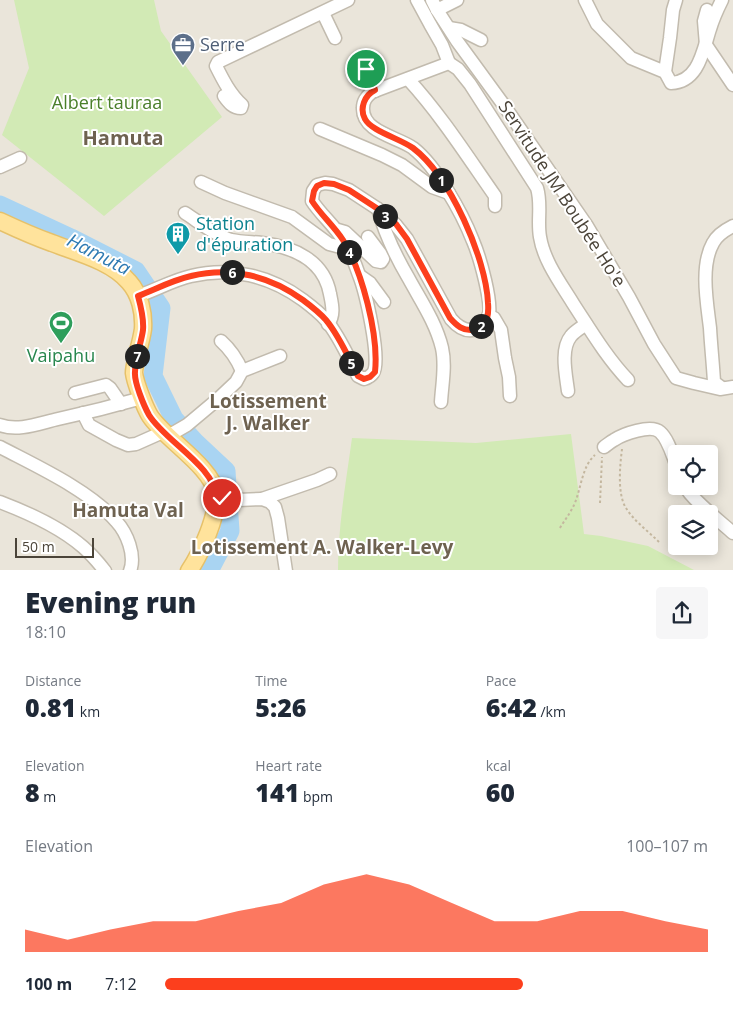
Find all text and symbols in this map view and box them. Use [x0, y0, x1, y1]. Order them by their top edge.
office icon: Serre [170, 32, 196, 66]
place label: Serre [200, 32, 245, 56]
pin [345, 48, 387, 90]
icon: arrive [352, 55, 380, 83]
park label: Albert tauraa [52, 90, 162, 114]
street label: Servitude JM Boubée Ho'e [494, 96, 632, 291]
district label: Hamuta [83, 124, 163, 151]
pin: 1 [428, 168, 454, 192]
text: 1 [437, 171, 446, 190]
pin: 3 [372, 204, 398, 228]
text: 3 [381, 207, 390, 226]
place label: Station d'épuration [196, 211, 293, 256]
building icon: Station d'épuration [165, 221, 191, 255]
water label: Hamuta [63, 227, 136, 281]
pin: 4 [336, 240, 362, 264]
text: 4 [345, 243, 354, 262]
pin: 6 [220, 260, 244, 284]
text: 6 [228, 263, 237, 282]
sports icon: Vaipahu [48, 310, 74, 344]
pin: 2 [468, 314, 494, 338]
text: 2 [477, 317, 486, 336]
place label: Vaipahu [27, 343, 95, 367]
pin: 7 [124, 344, 150, 368]
text: 7 [133, 347, 142, 366]
pin: 5 [338, 350, 364, 376]
text: 5 [347, 354, 356, 373]
district label: Lotissement J. Walker [209, 388, 327, 436]
map controls [668, 445, 718, 555]
button: locate [668, 445, 718, 495]
pin [201, 477, 243, 519]
icon: check [208, 484, 236, 512]
district label: Hamuta Val [72, 497, 184, 523]
button: layers [668, 505, 718, 555]
district label: Lotissement A. Walker-Levy [191, 534, 454, 560]
scale bar [15, 536, 94, 559]
text: 50 m [22, 537, 55, 556]
text: Evening run [25, 583, 196, 621]
button: share [656, 587, 708, 639]
text: 18:10 [25, 621, 66, 643]
text: Distance [25, 671, 81, 690]
text: Time [255, 671, 287, 690]
text: Pace [486, 671, 516, 690]
text: 0.81 [25, 690, 76, 724]
text: 5:26 [255, 690, 307, 724]
text: 6:42 [486, 690, 537, 724]
text: km [76, 702, 100, 721]
text: /km [537, 702, 566, 721]
text: Elevation [25, 756, 84, 775]
text: Heart rate [255, 756, 322, 775]
text: kcal [486, 756, 511, 775]
text: 8 [25, 775, 40, 809]
text: 141 [255, 775, 299, 809]
text: 60 [486, 775, 515, 809]
text: m [40, 787, 56, 806]
text: bpm [299, 787, 333, 806]
text: Elevation [25, 835, 93, 857]
text: 100–107 m [626, 835, 708, 857]
text: 100 m [25, 973, 72, 995]
text: 7:12 [105, 973, 137, 995]

